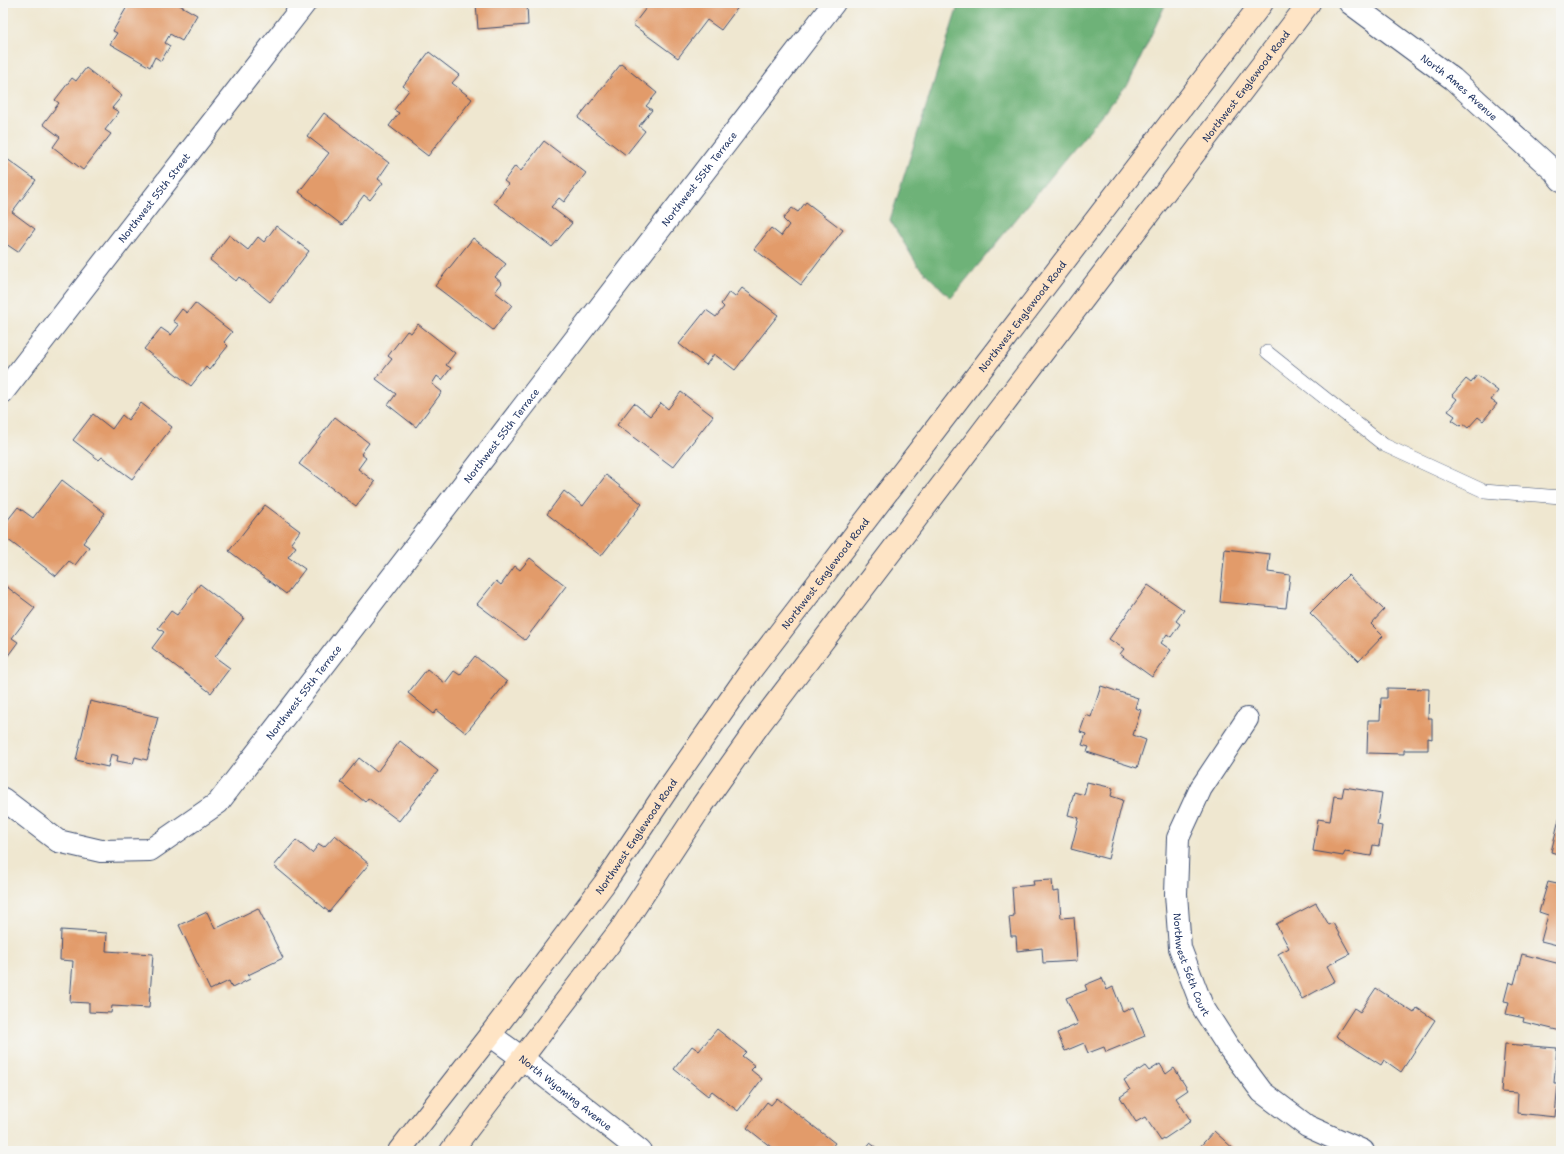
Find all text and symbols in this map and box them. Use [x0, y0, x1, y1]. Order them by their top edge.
street label: Northwest Englewood Road [1199, 27, 1293, 145]
street label: North Ames Avenue [1418, 51, 1500, 124]
street label: Northwest 55th Terrace [659, 129, 740, 229]
street label: Northwest 55th Street [115, 151, 193, 245]
street label: Northwest Englewood Road [976, 258, 1070, 375]
street label: Northwest 55th Terrace [461, 385, 542, 486]
street label: Northwest Englewood Road [779, 515, 873, 632]
street label: Northwest 55th Terrace [263, 642, 345, 742]
street label: Northwest Englewood Road [592, 776, 680, 897]
street label: Northwest 56th Court [1170, 913, 1213, 1019]
street label: North Wyoming Avenue [516, 1052, 615, 1134]

